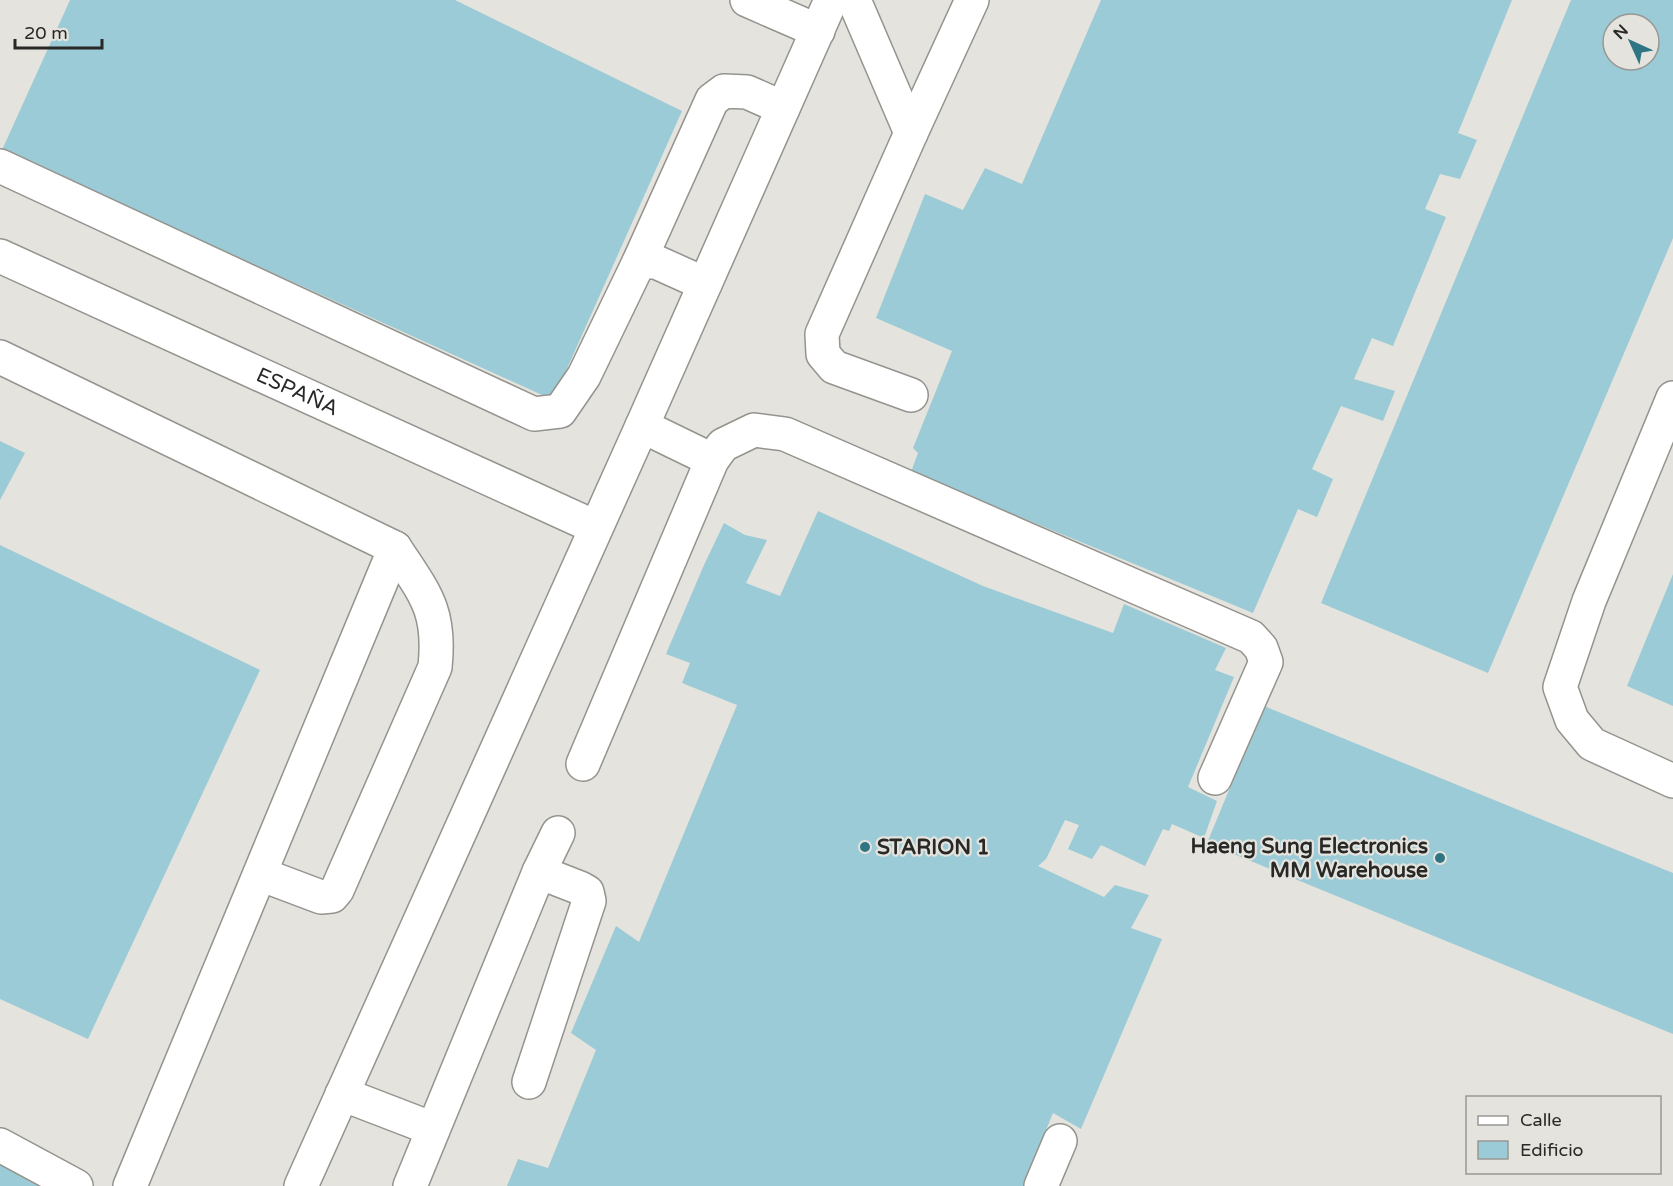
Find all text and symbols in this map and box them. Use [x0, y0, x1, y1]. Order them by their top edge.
scale bar [15, 12, 102, 50]
north arrow [1601, 12, 1661, 72]
text: N [1609, 20, 1633, 44]
text: 20 m [24, 22, 68, 44]
street label: ESPAÑA [252, 362, 343, 421]
place label: Haeng Sung Electronics MM Warehouse [1190, 834, 1428, 883]
place label: STARION 1 [877, 835, 990, 860]
marker: STARION 1 [858, 840, 872, 854]
marker: Haeng Sung Electronics MM Warehouse [1433, 851, 1447, 865]
legend [1466, 1096, 1661, 1174]
text: Calle [1520, 1109, 1562, 1131]
text: Edificio [1520, 1139, 1584, 1161]

